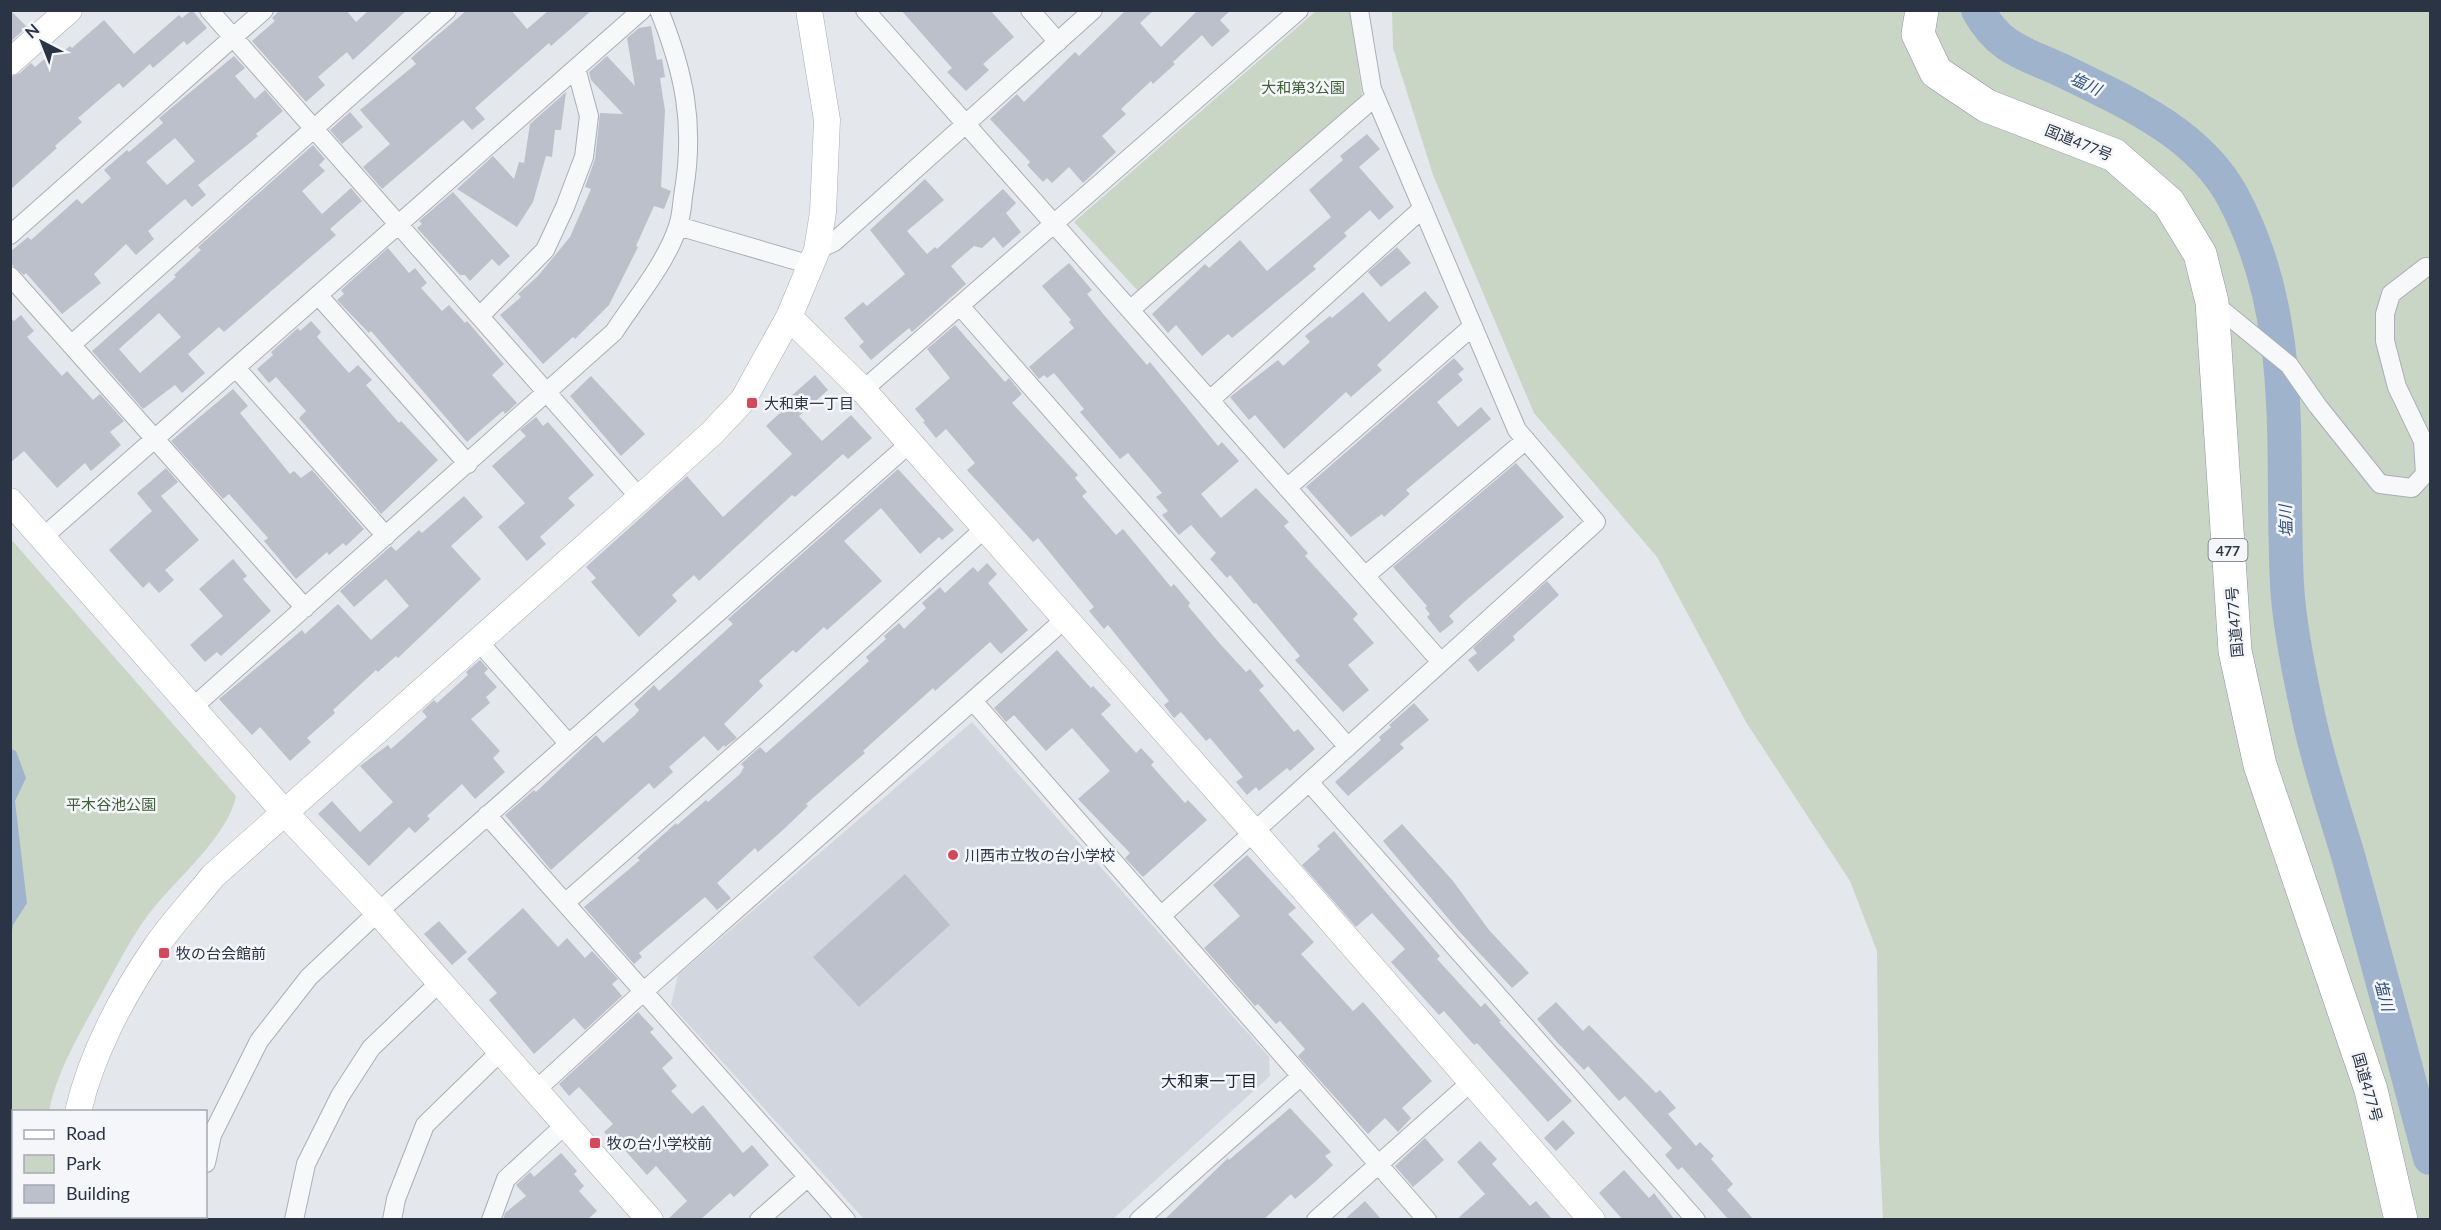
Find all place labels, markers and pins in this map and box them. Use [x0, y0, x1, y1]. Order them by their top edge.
place label: 大和東一丁目 [764, 394, 854, 412]
marker: 大和東一丁目 [745, 396, 759, 410]
place label: 川西市立牧の台小学校 [965, 846, 1115, 864]
marker: 川西市立牧の台小学校 [946, 848, 960, 862]
place label: 牧の台会館前 [176, 944, 266, 962]
marker: 牧の台会館前 [157, 946, 171, 960]
place label: 牧の台小学校前 [607, 1134, 712, 1152]
marker: 牧の台小学校前 [588, 1136, 602, 1150]

